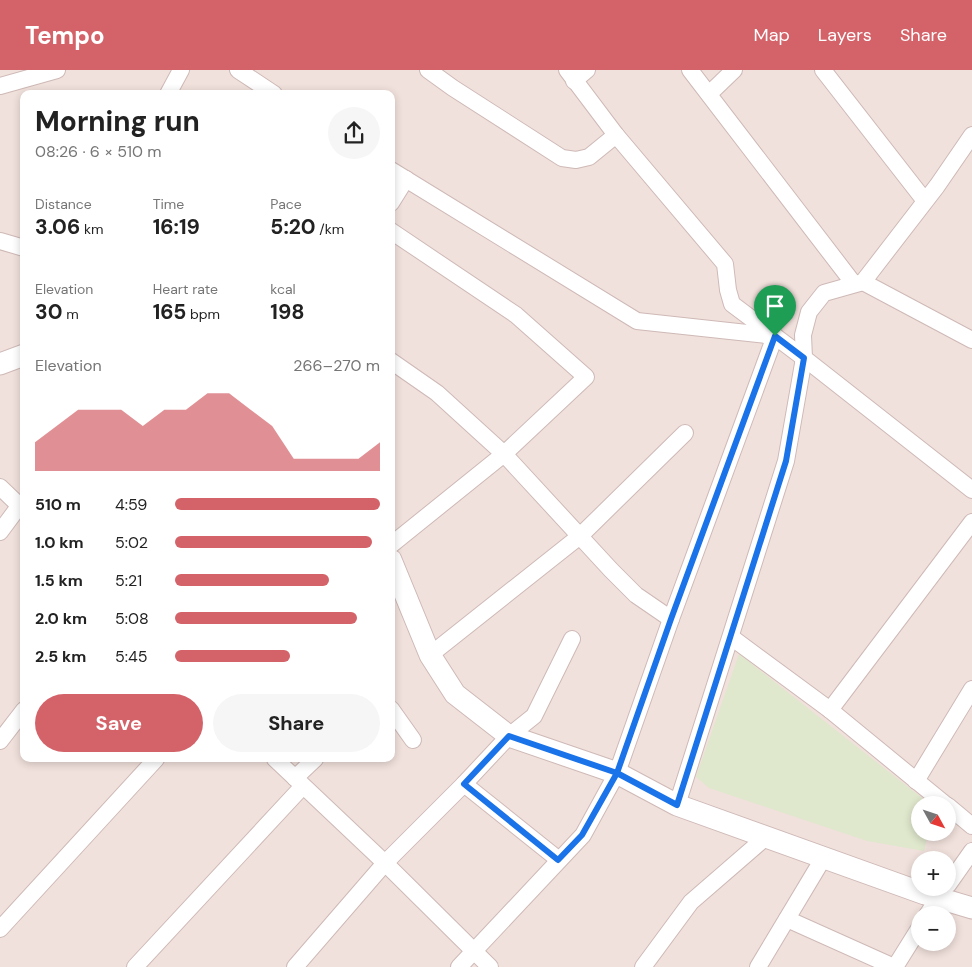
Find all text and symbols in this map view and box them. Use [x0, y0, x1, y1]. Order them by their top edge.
text: Tempo [25, 20, 105, 51]
text: Map [754, 23, 790, 47]
text: Layers [818, 23, 872, 47]
text: Share [900, 23, 947, 47]
text: Morning run [35, 103, 200, 140]
button: share [328, 107, 380, 159]
text: 08:26 · 6 × 510 m [35, 141, 161, 162]
text: Distance [35, 195, 92, 213]
text: Time [153, 195, 184, 213]
text: Pace [270, 195, 302, 213]
text: 3.06 [35, 213, 80, 241]
text: 16:19 [153, 213, 200, 241]
text: 5:20 [270, 213, 316, 241]
text: km [80, 220, 103, 238]
text: /km [316, 220, 344, 238]
text: Elevation [35, 280, 93, 298]
text: Heart rate [153, 280, 218, 298]
text: kcal [270, 280, 296, 298]
pin [754, 285, 796, 336]
icon: arrive [761, 292, 789, 320]
text: 30 [35, 298, 62, 326]
text: 165 [153, 298, 186, 326]
text: 198 [270, 298, 304, 326]
text: m [62, 305, 79, 323]
text: bpm [186, 305, 220, 323]
text: Elevation [35, 355, 102, 376]
text: 266–270 m [293, 355, 380, 376]
text: 510 m [35, 494, 81, 515]
text: 4:59 [115, 494, 147, 515]
text: 1.0 km [35, 532, 84, 553]
text: 5:02 [115, 532, 148, 553]
text: 1.5 km [35, 570, 83, 591]
text: 5:21 [115, 570, 142, 591]
text: 2.0 km [35, 608, 87, 629]
text: 5:08 [115, 608, 149, 629]
text: 2.5 km [35, 646, 86, 667]
text: 5:45 [115, 646, 147, 667]
button: Save [35, 694, 203, 752]
button: Share [213, 694, 380, 752]
north arrow [911, 796, 956, 841]
map controls [911, 796, 956, 951]
button: + [911, 851, 956, 896]
button: − [911, 906, 956, 951]

